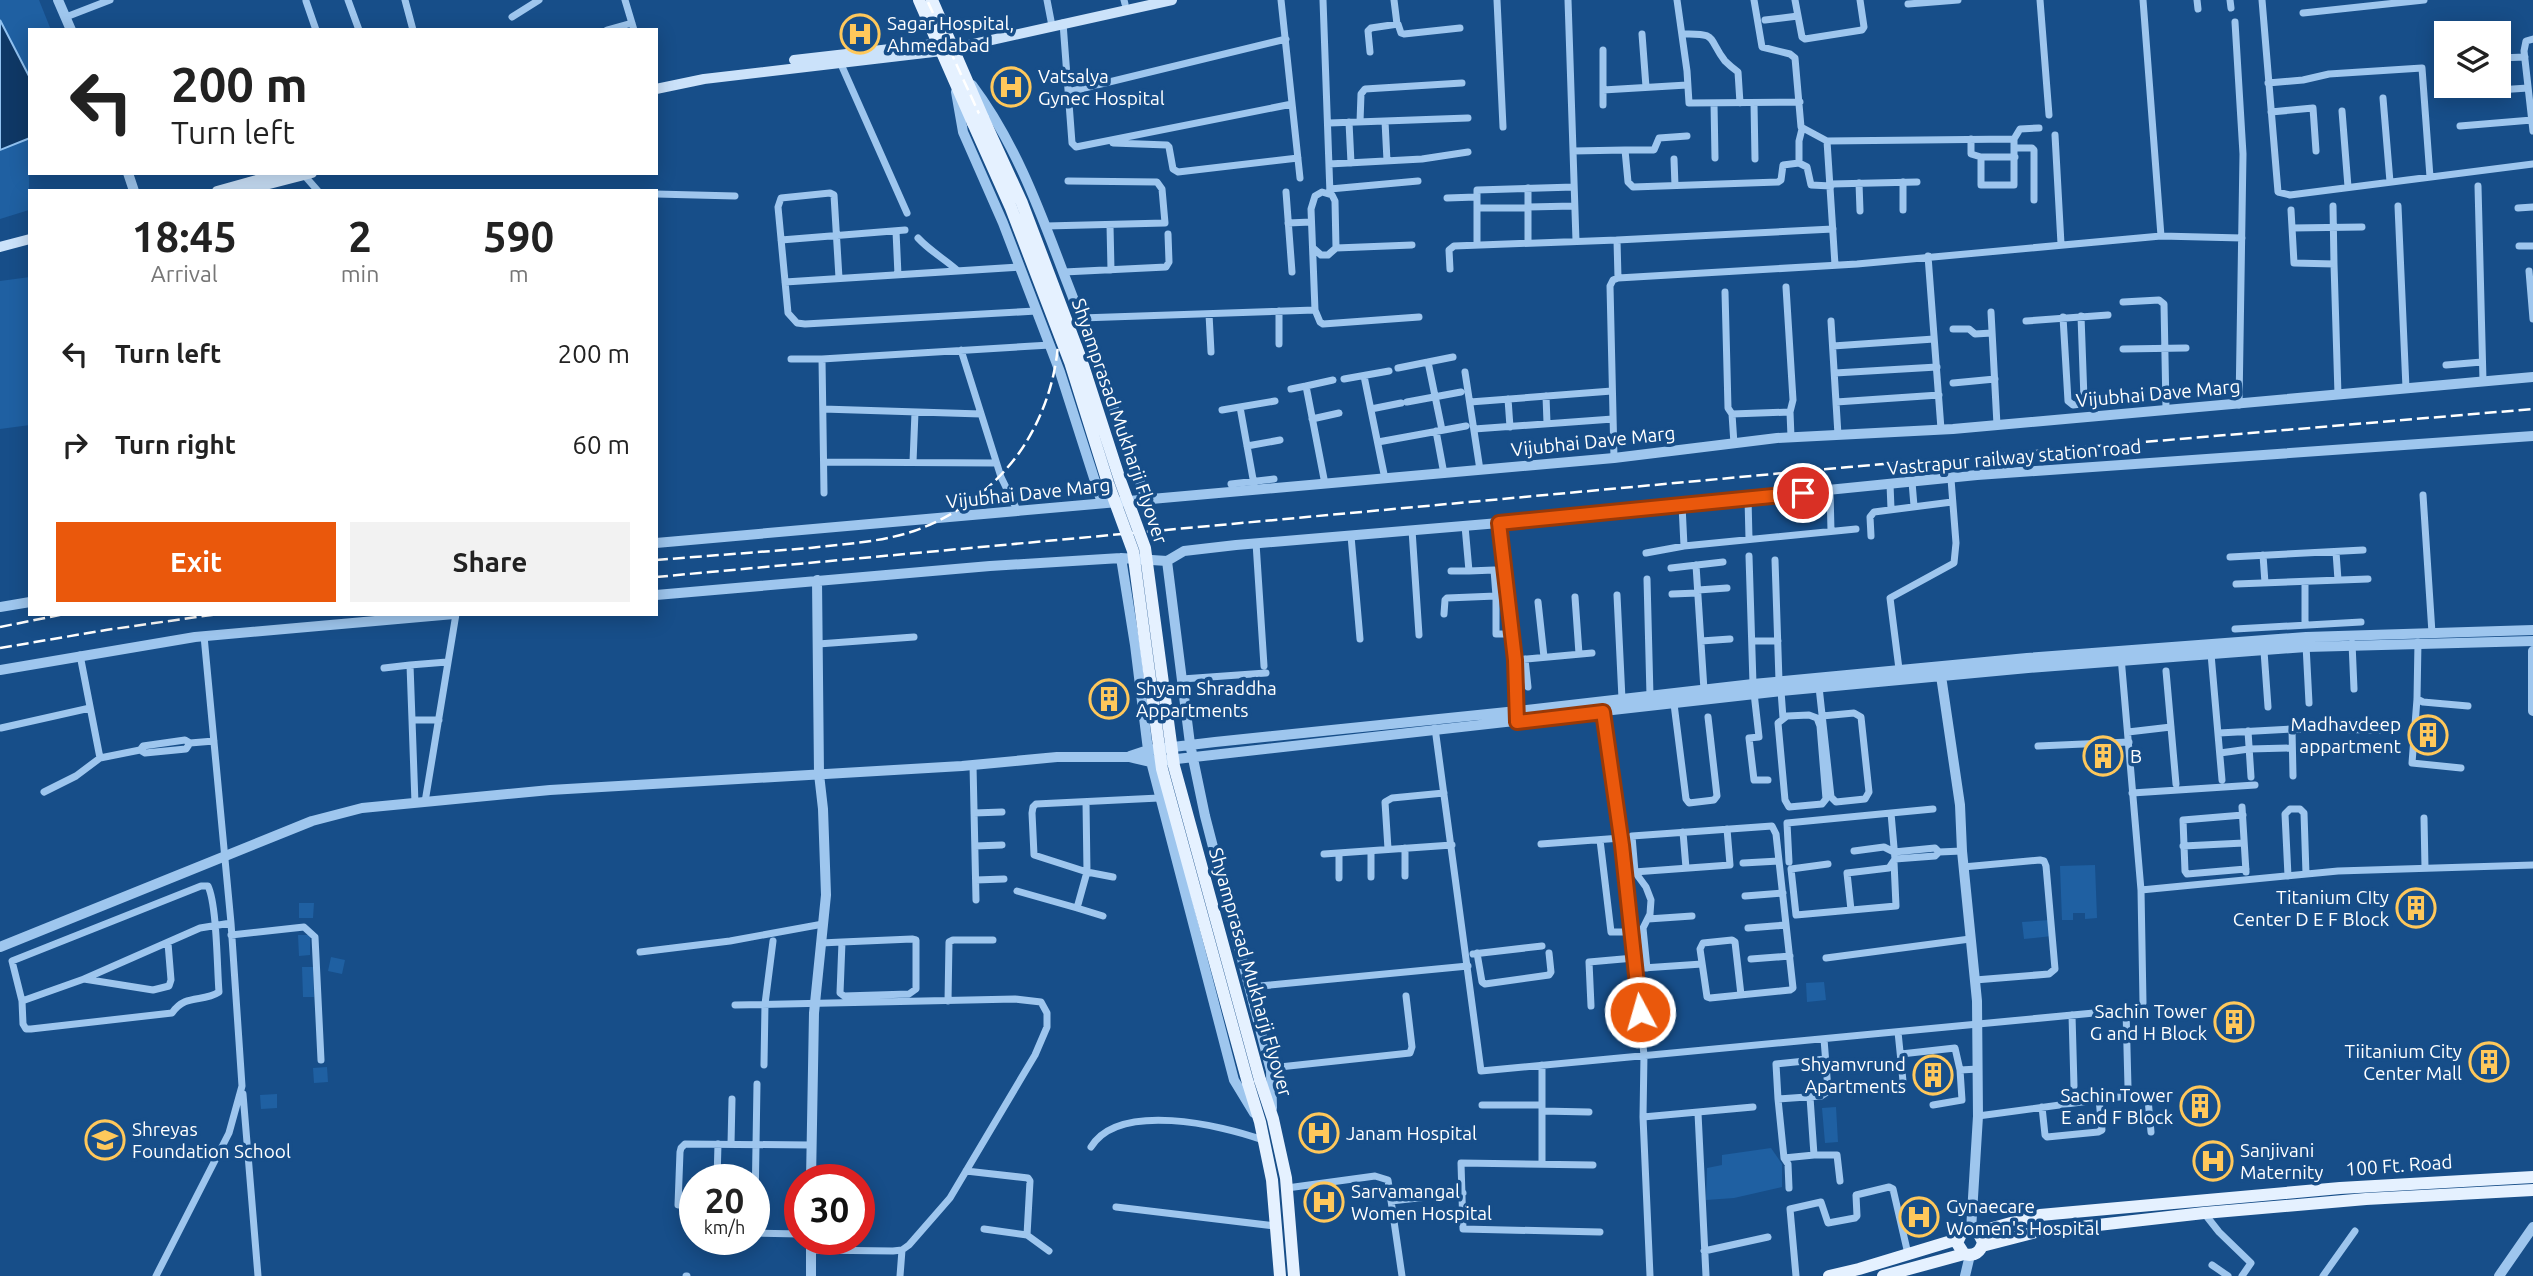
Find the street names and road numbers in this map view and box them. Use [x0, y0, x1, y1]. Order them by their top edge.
street label: Shyamprasad Mukharji Flyover [1068, 295, 1172, 547]
street label: Vijubhai Dave Marg [2075, 375, 2241, 411]
street label: Vijubhai Dave Marg [1510, 421, 1676, 461]
street label: Vastrapur railway station road [1886, 435, 2142, 479]
street label: Vijubhai Dave Marg [945, 473, 1111, 513]
street label: Shyamprasad Mukharji Flyover [1205, 845, 1297, 1099]
street label: 100 Ft. Road [2345, 1150, 2453, 1180]

